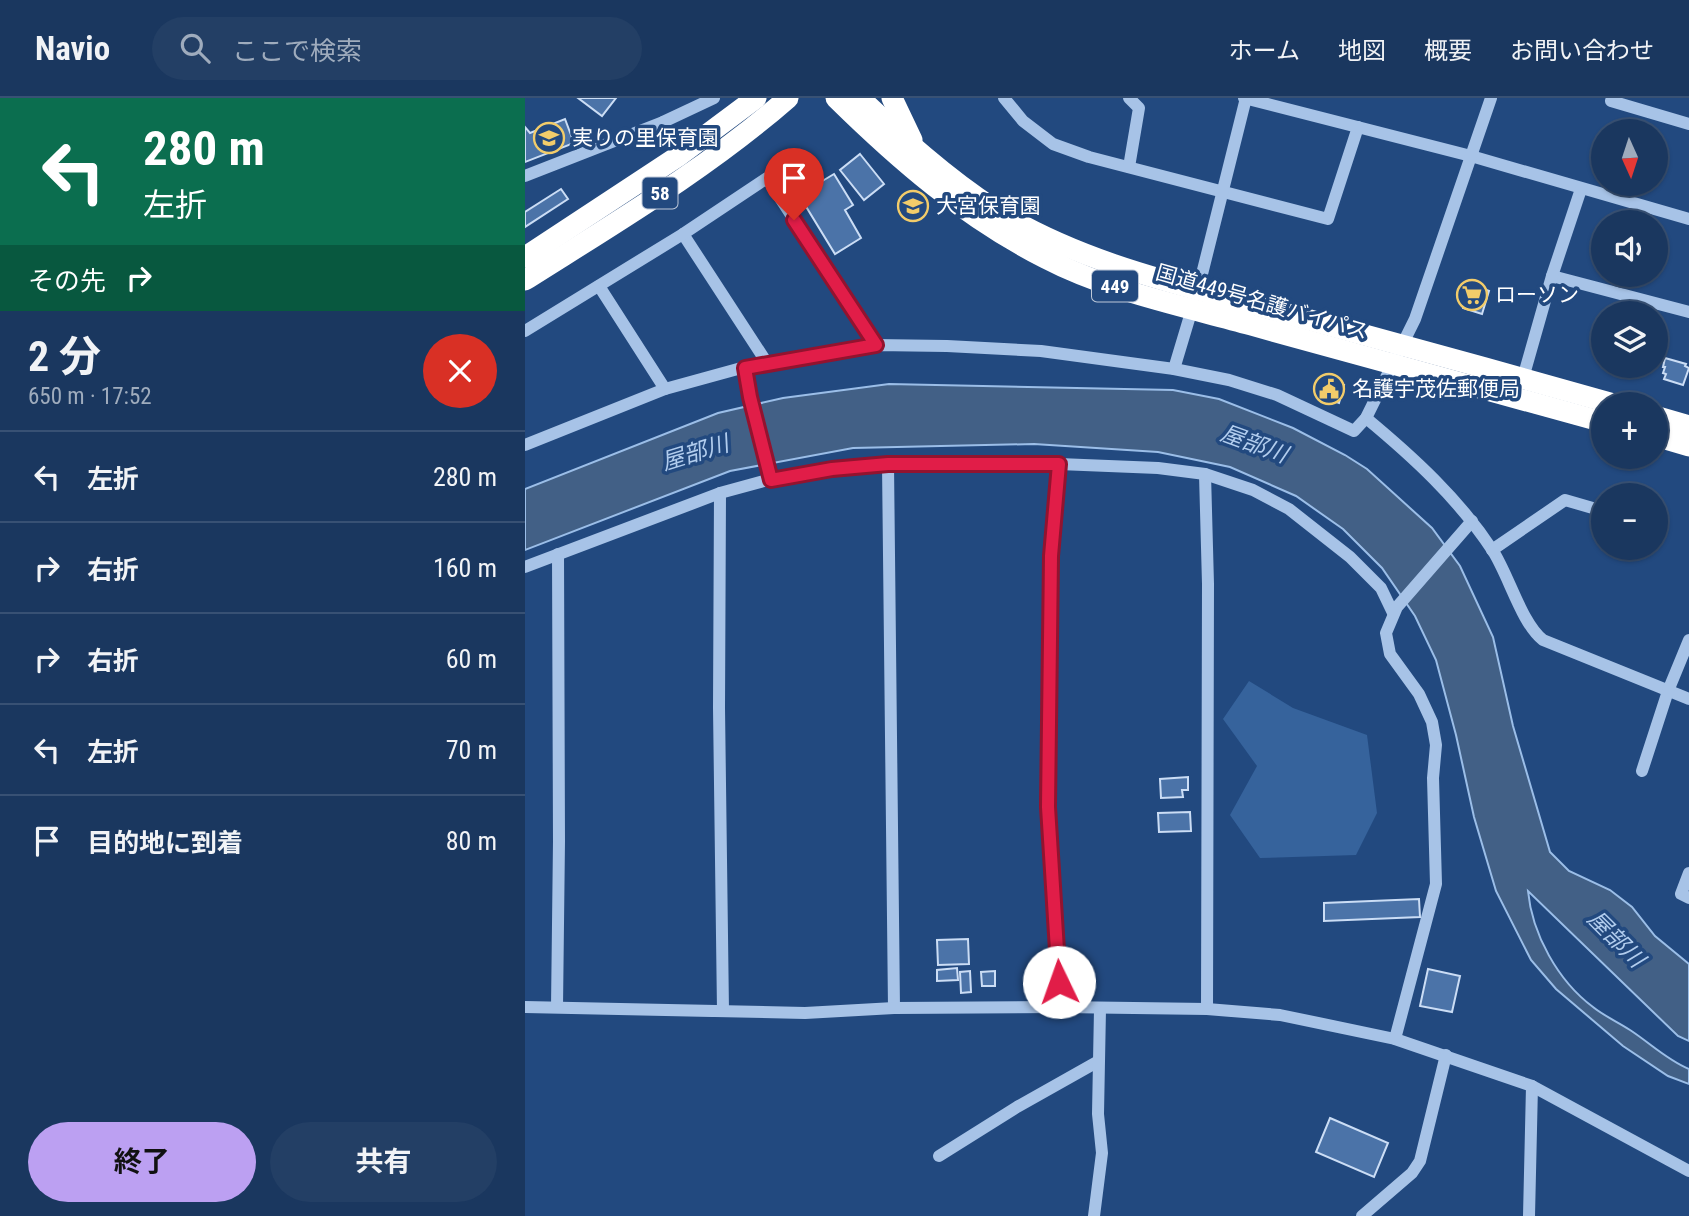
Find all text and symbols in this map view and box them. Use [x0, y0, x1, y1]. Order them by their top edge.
search box [152, 17, 642, 80]
text: Navio [35, 29, 110, 68]
icon: search [176, 29, 214, 67]
text: ここで検索 [232, 36, 362, 66]
text: ホーム [1229, 37, 1300, 65]
text: 地図 [1338, 37, 1386, 65]
text: 概要 [1424, 37, 1472, 65]
text: お問い合わせ [1510, 37, 1654, 65]
north arrow [1591, 119, 1668, 196]
map controls [1591, 119, 1668, 560]
text: 280 m [143, 120, 265, 177]
school or university icon: 実りの里保育園 [532, 121, 566, 155]
icon: left [28, 126, 119, 217]
place label: 実りの里保育園 [572, 126, 719, 150]
pin [764, 148, 824, 220]
icon: arrive [775, 159, 813, 197]
road number: 58 [643, 178, 677, 208]
text: 左折 [143, 186, 207, 224]
school or university icon: 大宮保育園 [896, 189, 930, 223]
place label: 大宮保育園 [936, 194, 1041, 218]
button: sound [1591, 210, 1668, 287]
icon: right [120, 259, 158, 297]
street label: 国道449号名護バイパス [1153, 260, 1371, 344]
text: その先 [28, 266, 106, 296]
road number: 449 [1092, 270, 1138, 302]
supermarket icon: ローソン [1455, 278, 1489, 312]
place label: ローソン [1495, 283, 1579, 307]
button: layers [1591, 301, 1668, 378]
text: 2 分 [28, 332, 101, 381]
button: close [423, 334, 497, 408]
public building icon: 名護宇茂佐郵便局 [1312, 372, 1346, 406]
place label: 名護宇茂佐郵便局 [1352, 377, 1520, 401]
text: 650 m · 17:52 [28, 383, 152, 410]
button: + [1591, 392, 1668, 469]
water label: 屋部川 [1217, 420, 1294, 470]
water label: 屋部川 [658, 429, 735, 476]
icon: left [28, 458, 66, 496]
text: 280 m [433, 462, 497, 492]
text: 左折 [87, 464, 139, 494]
button: − [1591, 483, 1668, 560]
icon: right [28, 549, 66, 587]
text: 160 m [433, 553, 497, 583]
text: 右折 [87, 555, 139, 585]
icon: right [28, 640, 66, 678]
text: 60 m [446, 644, 497, 674]
text: 右折 [87, 646, 139, 676]
icon: left [28, 731, 66, 769]
text: 70 m [446, 735, 497, 765]
text: 左折 [87, 737, 139, 767]
icon: arrive [28, 822, 66, 860]
text: 80 m [446, 826, 497, 856]
text: 目的地に到着 [87, 828, 243, 858]
water label: 屋部川 [1582, 905, 1652, 975]
position arrow [1022, 945, 1096, 1019]
button: 終了 [28, 1122, 256, 1202]
button: 共有 [270, 1122, 497, 1202]

